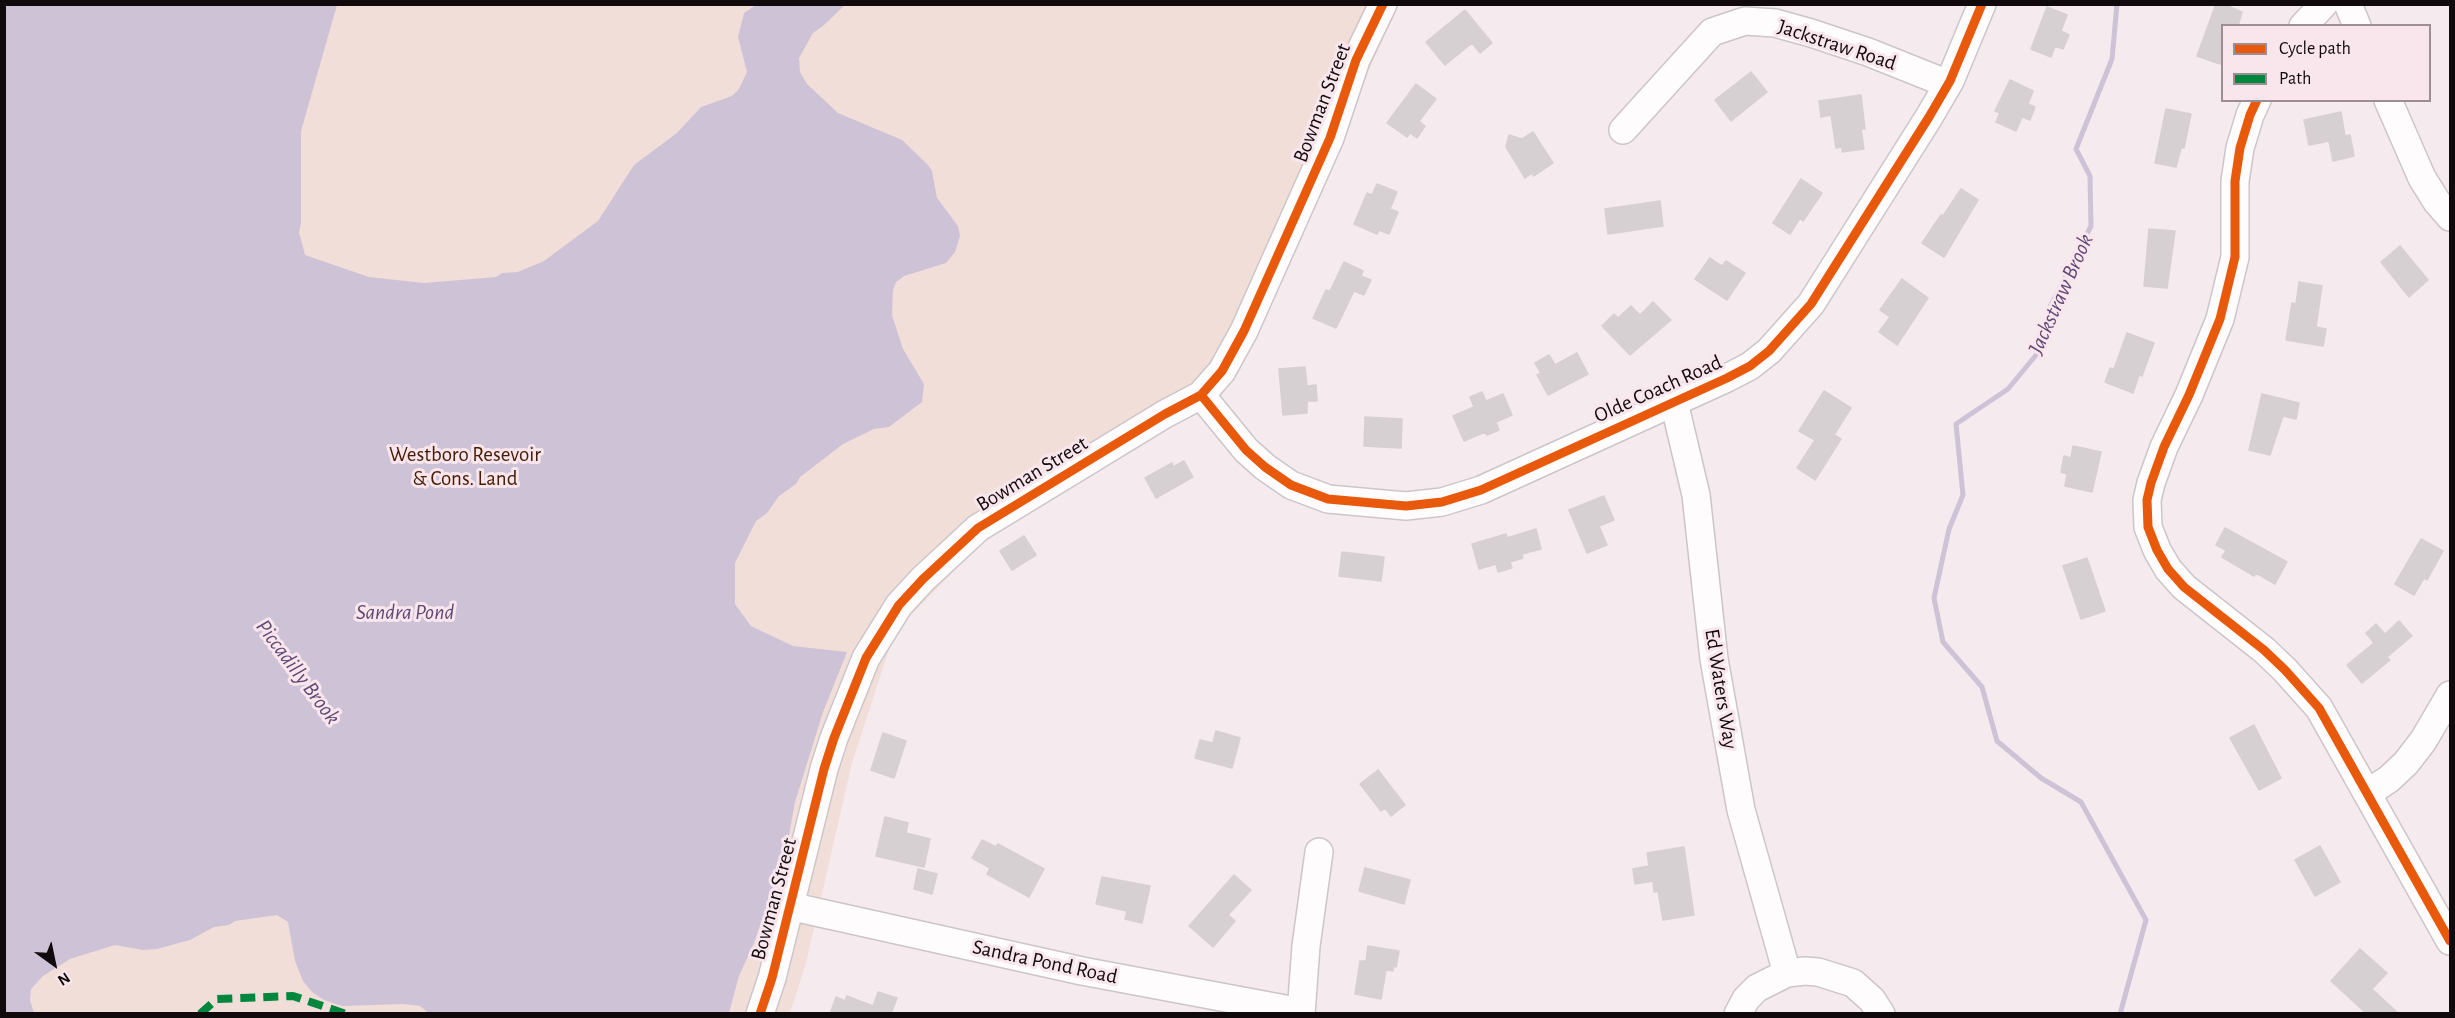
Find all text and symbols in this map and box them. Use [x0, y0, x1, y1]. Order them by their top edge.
street label: Jackstraw Road [1774, 14, 1900, 76]
legend [2221, 24, 2431, 102]
street label: Bowman Street [1288, 40, 1356, 166]
text: Cycle path [2279, 40, 2351, 58]
text: Path [2279, 70, 2311, 88]
water label: Jackstraw Brook [2023, 230, 2099, 358]
street label: Olde Coach Road [1590, 350, 1726, 428]
street label: Bowman Street [972, 431, 1092, 517]
park label: Westboro Resevoir & Cons. Land [389, 442, 541, 492]
water label: Sandra Pond [356, 599, 454, 625]
water label: Piccadilly Brook [250, 614, 346, 730]
street label: Ed Waters Way [1699, 627, 1743, 751]
street label: Bowman Street [746, 835, 802, 963]
north arrow [24, 934, 84, 994]
street label: Sandra Pond Road [970, 934, 1120, 990]
text: N [55, 969, 73, 989]

